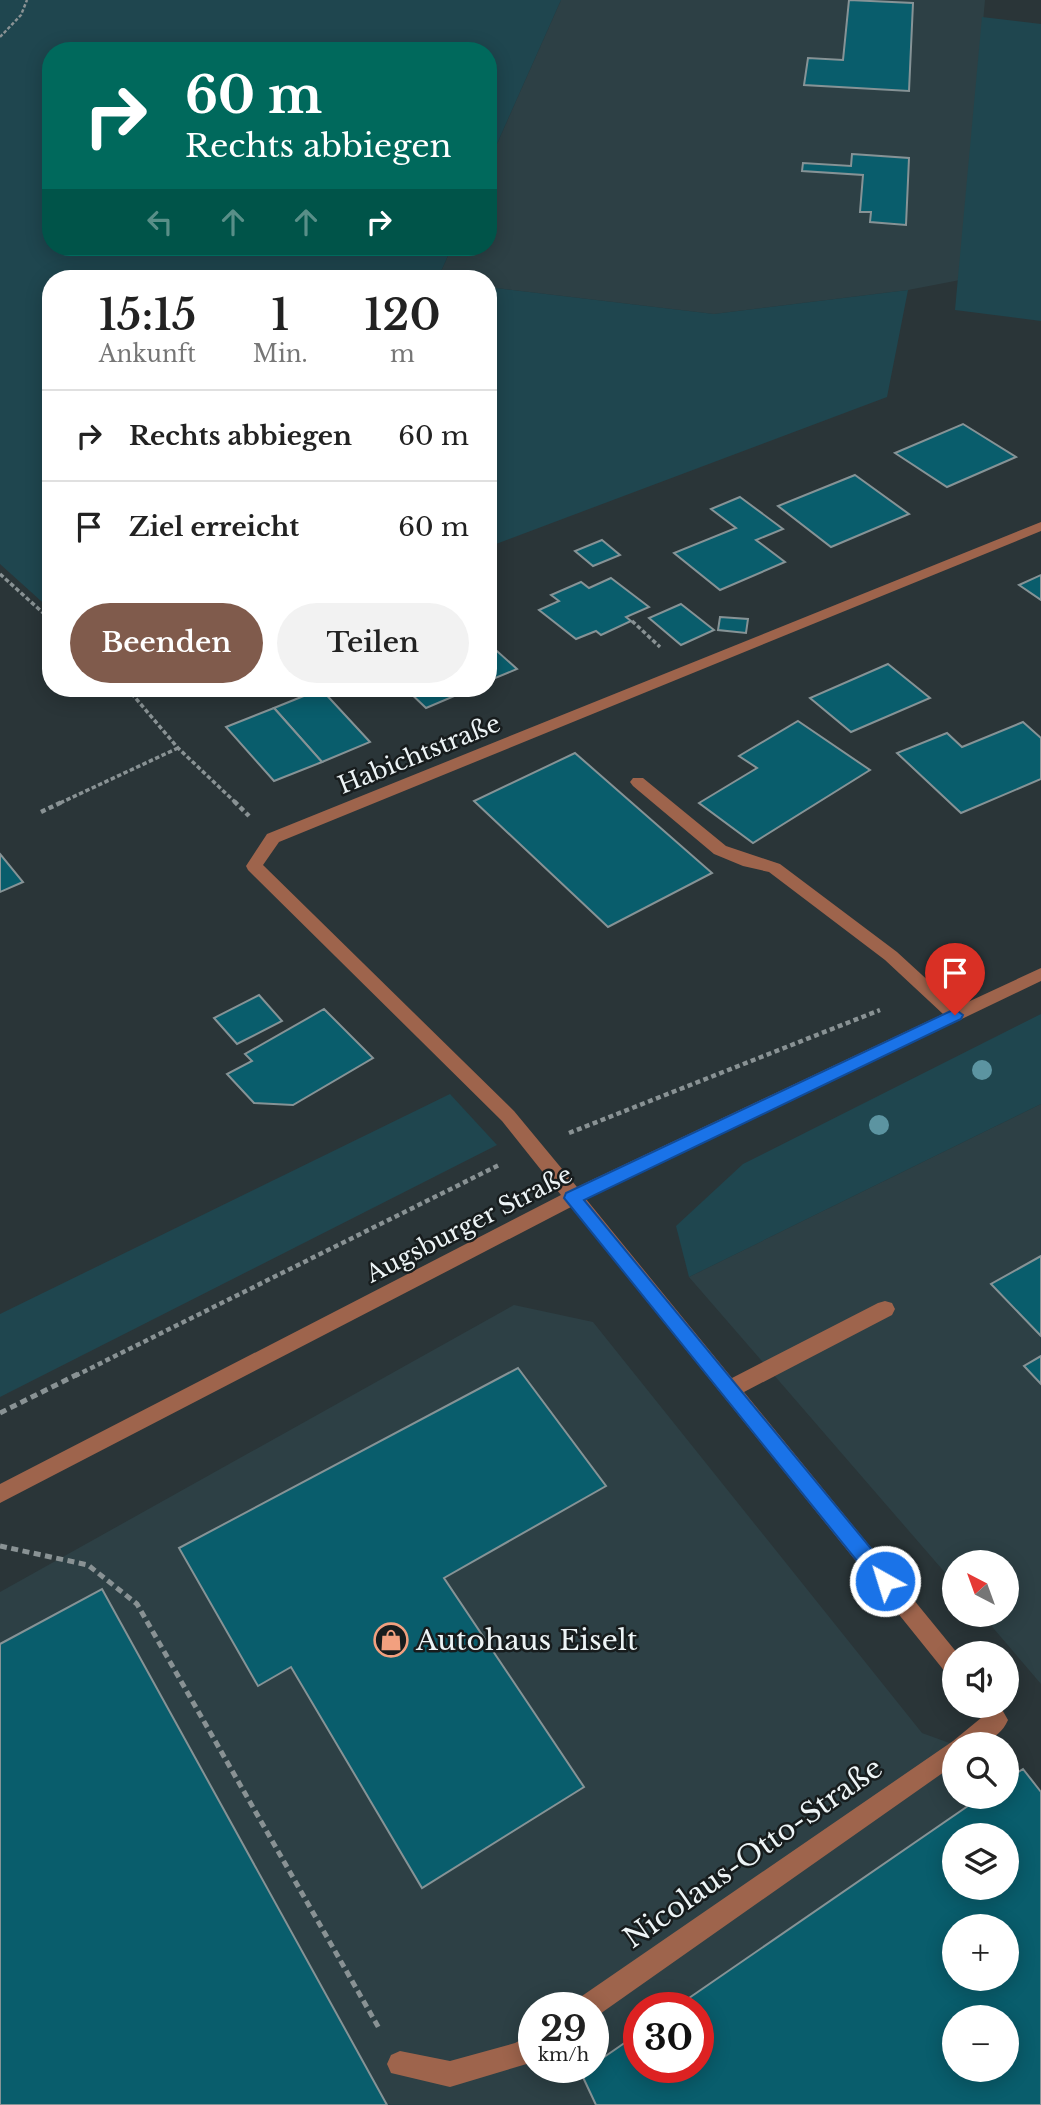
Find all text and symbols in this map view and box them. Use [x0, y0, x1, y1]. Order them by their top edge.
text: 60 m [185, 65, 322, 126]
icon: right [70, 70, 161, 161]
text: Rechts abbiegen [185, 126, 452, 166]
icon: left [141, 203, 179, 241]
icon: ahead [214, 203, 252, 241]
icon: ahead [287, 203, 325, 241]
icon: right [360, 203, 398, 241]
text: 15:15 [98, 289, 196, 341]
text: 1 [271, 289, 290, 341]
text: 120 [364, 289, 441, 341]
text: Ankunft [99, 340, 196, 368]
text: Min. [253, 340, 308, 368]
text: m [390, 340, 415, 368]
icon: right [70, 417, 108, 455]
text: Rechts abbiegen [129, 420, 352, 452]
text: 60 m [398, 420, 469, 452]
icon: arrive [70, 508, 108, 546]
text: Ziel erreicht [129, 511, 299, 543]
text: 60 m [398, 511, 469, 543]
button: Beenden [70, 603, 263, 683]
button: Teilen [277, 603, 469, 683]
street label: Habichtstraße [334, 708, 504, 800]
pin [925, 943, 985, 1015]
icon: arrive [936, 954, 974, 992]
street label: Augsburger Straße [360, 1159, 577, 1289]
position arrow [848, 1544, 922, 1618]
north arrow [942, 1550, 1018, 1628]
map controls [942, 1550, 1019, 2082]
shop icon: Autohaus Eiselt [372, 1621, 410, 1659]
place label: Autohaus Eiselt [415, 1623, 638, 1658]
button: sound [942, 1641, 1019, 1718]
button: search [942, 1732, 1019, 1809]
street label: Nicolaus-Otto-Straße [617, 1750, 889, 1956]
button: layers [942, 1823, 1019, 1900]
button: + [942, 1914, 1019, 1991]
speed limit sign: 30 [623, 1992, 714, 2083]
button: − [942, 2005, 1019, 2082]
text: 29 [540, 2007, 587, 2050]
text: km/h [538, 2044, 589, 2066]

